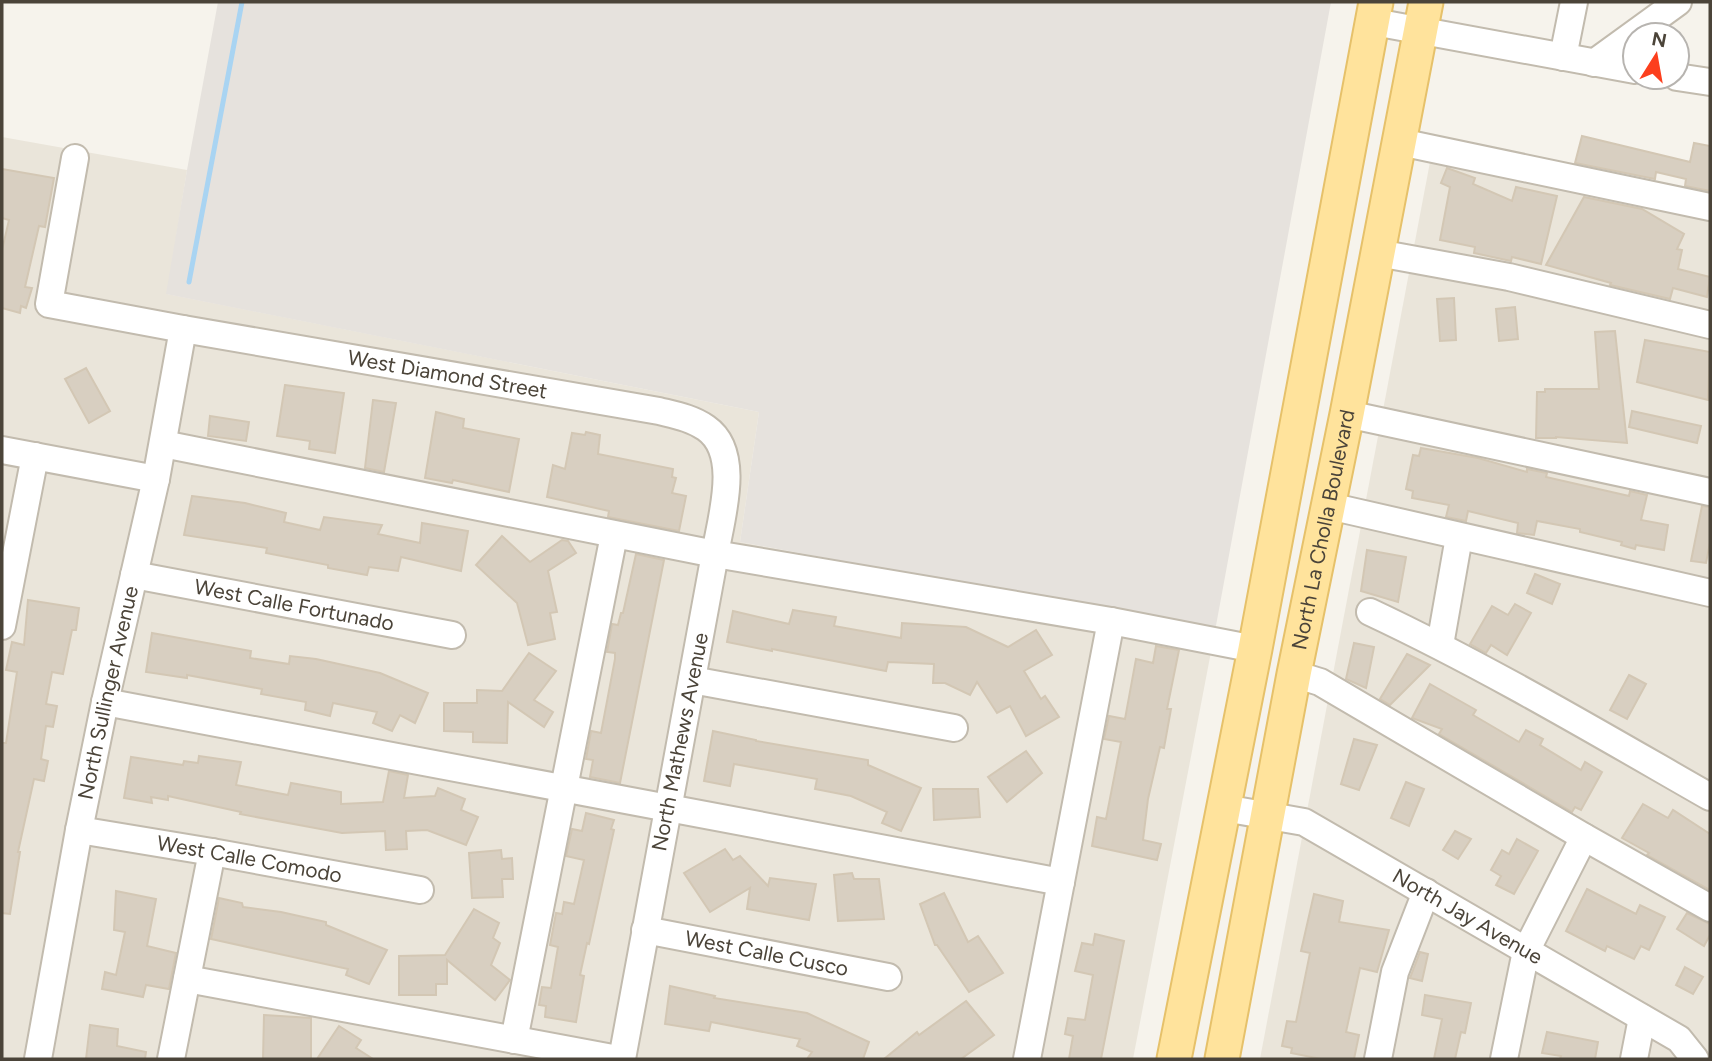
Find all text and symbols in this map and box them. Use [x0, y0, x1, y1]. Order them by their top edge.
north arrow [1621, 21, 1691, 91]
text: N [1650, 27, 1669, 52]
street label: West Diamond Street [346, 345, 549, 404]
street label: North La Cholla Boulevard [1286, 407, 1360, 652]
street label: West Calle Fortunado [192, 574, 396, 636]
street label: North Sullinger Avenue [72, 583, 143, 802]
street label: North Mathews Avenue [646, 630, 713, 853]
street label: West Calle Comodo [155, 830, 344, 888]
street label: North Jay Avenue [1388, 863, 1547, 969]
street label: West Calle Cusco [683, 925, 851, 981]

